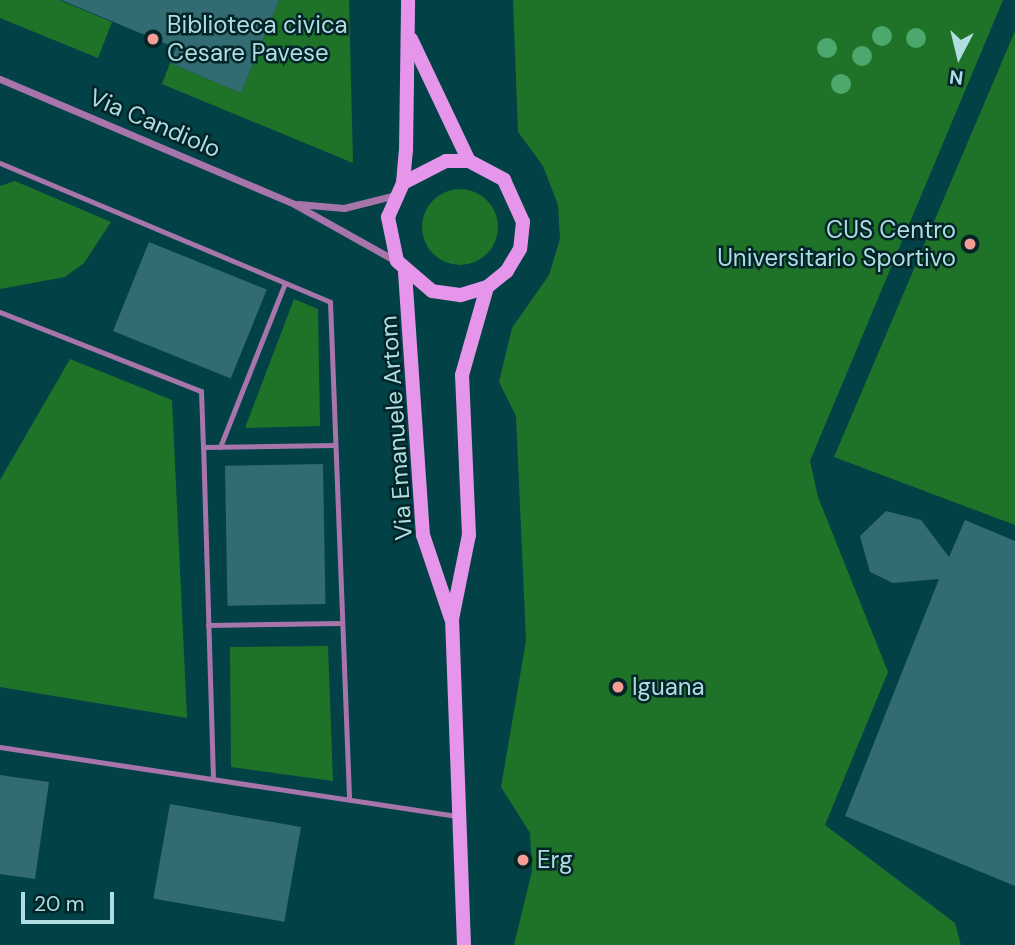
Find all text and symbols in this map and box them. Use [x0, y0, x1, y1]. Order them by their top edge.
place label: Biblioteca civica Cesare Pavese [167, 11, 348, 67]
north arrow [924, 21, 994, 91]
marker: Biblioteca civica Cesare Pavese [145, 31, 161, 47]
text: N [948, 64, 965, 91]
street label: Via Candiolo [85, 82, 225, 164]
place label: CUS Centro Universitario Sportivo [717, 216, 956, 272]
marker: CUS Centro Universitario Sportivo [962, 236, 978, 252]
street label: Via Emanuele Artom [374, 315, 418, 541]
place label: Iguana [632, 673, 705, 701]
marker: Iguana [610, 679, 626, 695]
place label: Erg [537, 846, 573, 874]
marker: Erg [515, 852, 531, 868]
scale bar [24, 878, 117, 922]
text: 20 m [34, 890, 85, 918]

